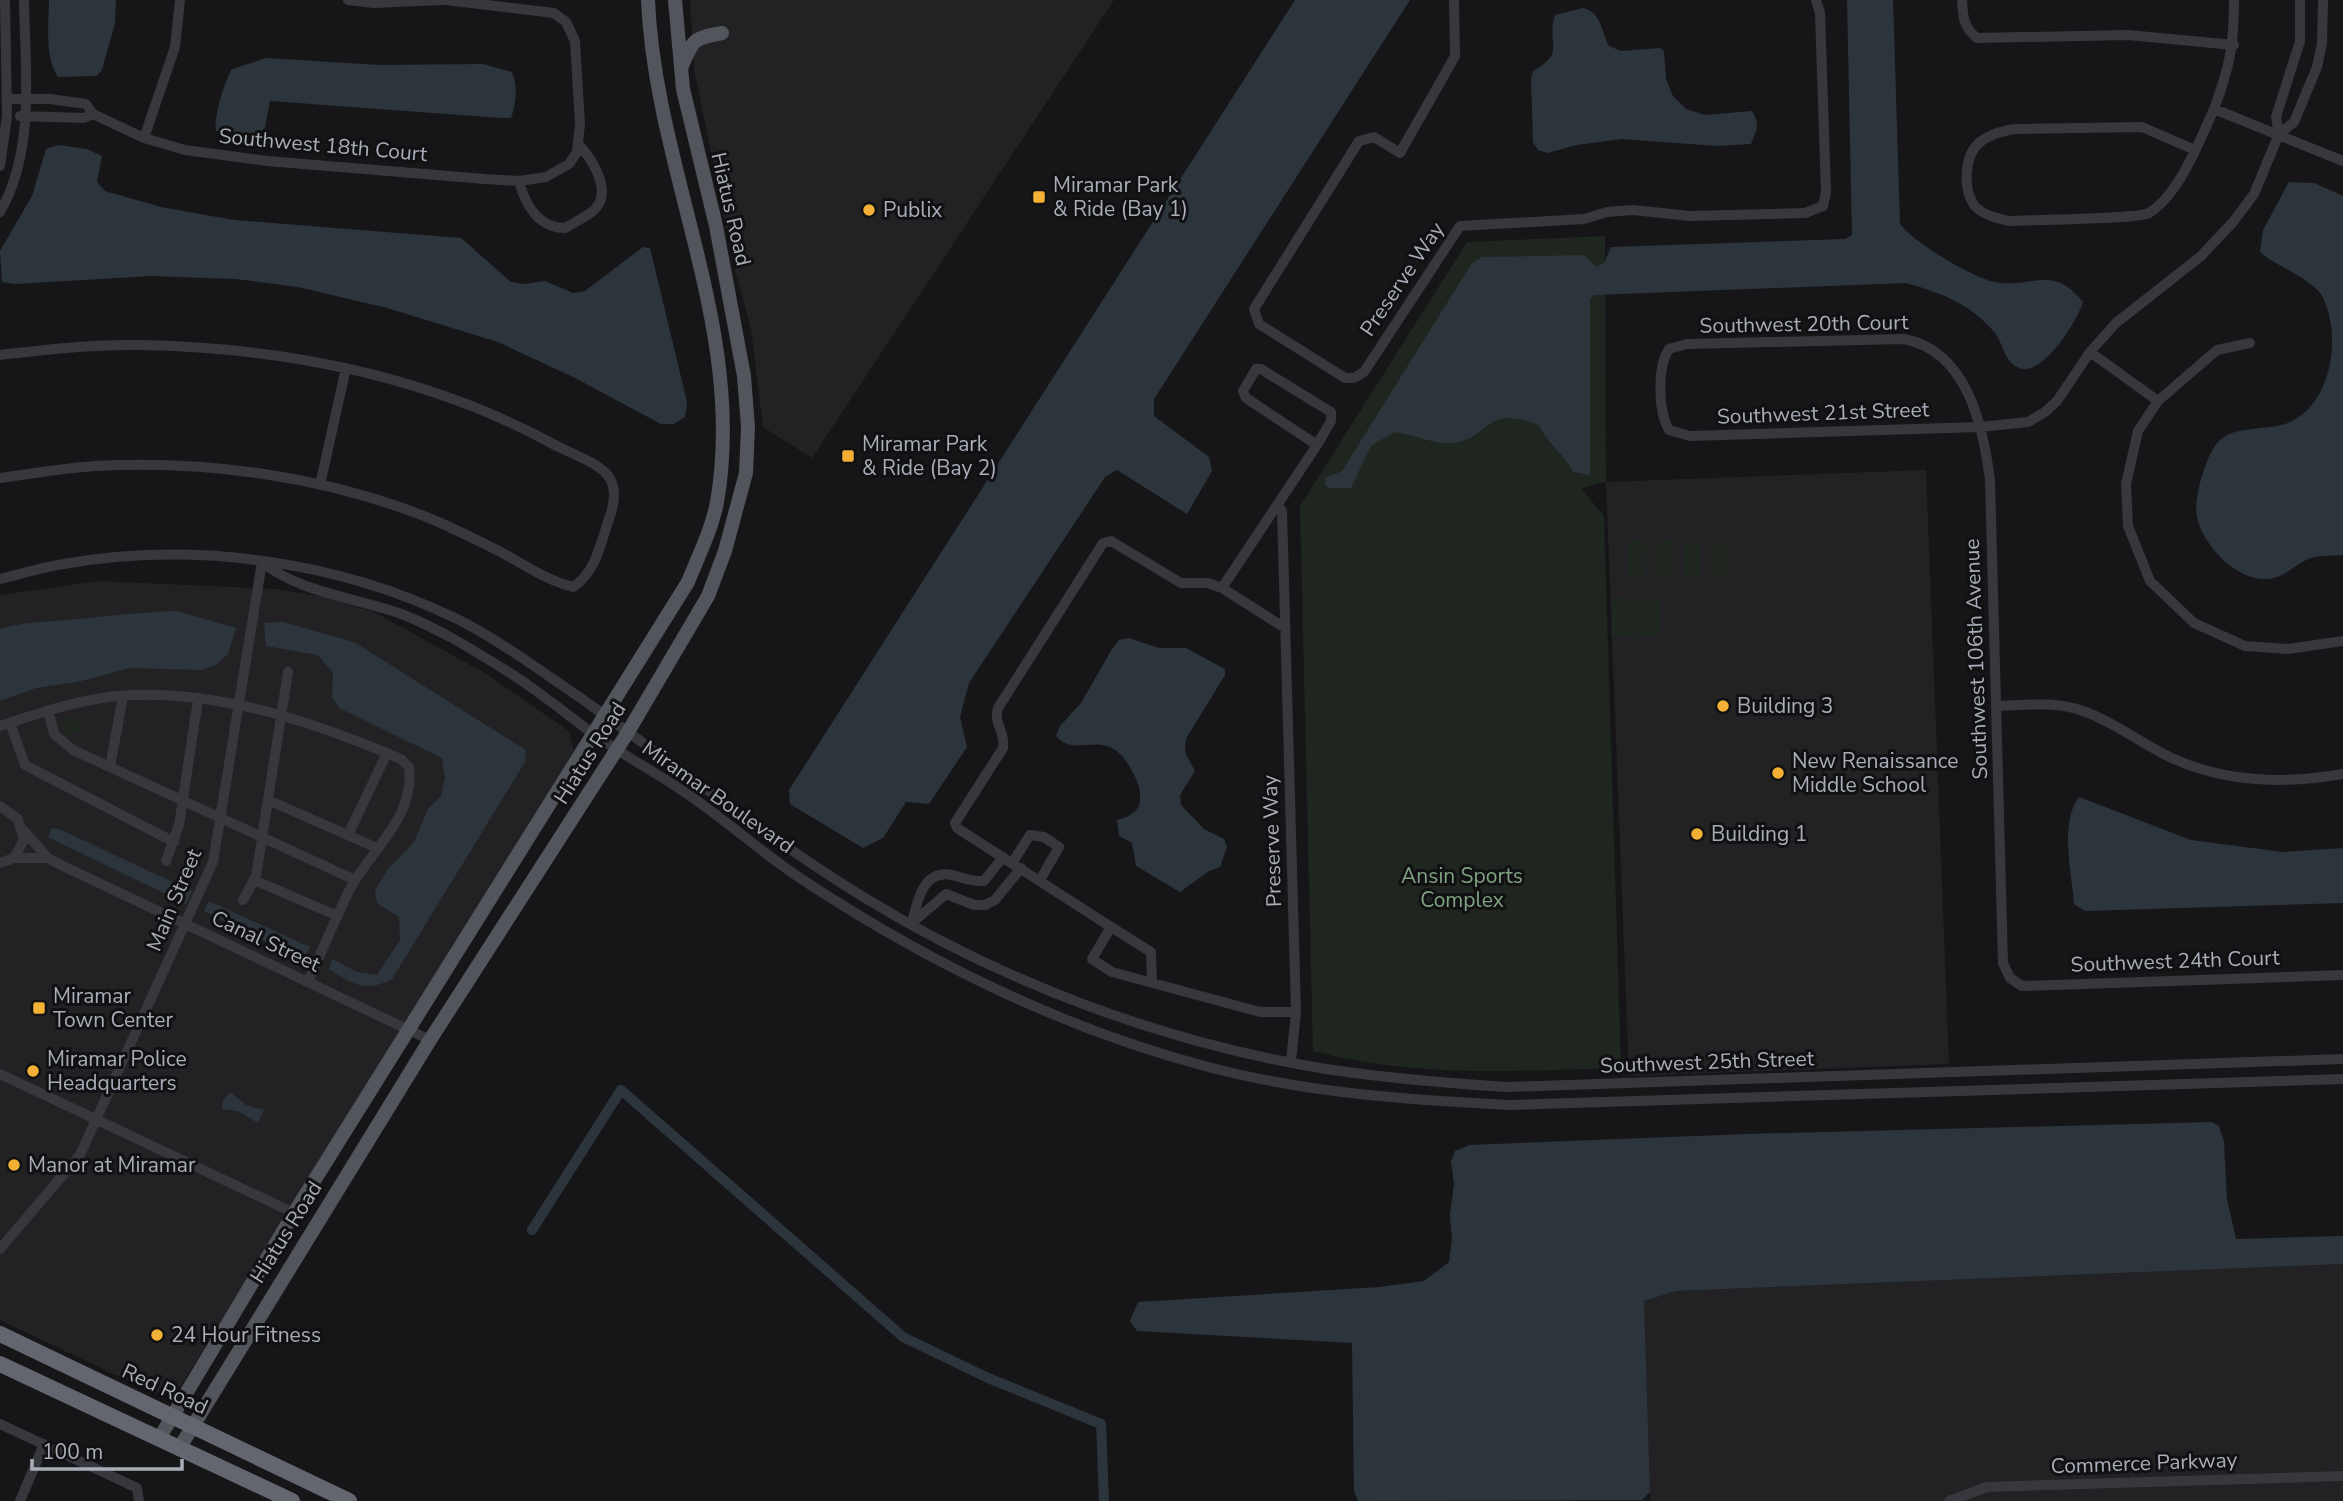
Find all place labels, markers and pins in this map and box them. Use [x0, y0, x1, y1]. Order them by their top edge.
place label: Miramar Park & Ride (Bay 1) [1053, 171, 1188, 223]
marker: Miramar Park & Ride (Bay 1) [1031, 189, 1047, 205]
place label: Publix [883, 196, 942, 224]
marker: Publix [861, 202, 877, 218]
place label: Miramar Park & Ride (Bay 2) [862, 430, 997, 482]
marker: Miramar Park & Ride (Bay 2) [840, 448, 856, 464]
place label: Building 3 [1737, 692, 1833, 720]
marker: Building 3 [1715, 698, 1731, 714]
place label: New Renaissance Middle School [1792, 747, 1959, 799]
marker: New Renaissance Middle School [1770, 765, 1786, 781]
place label: Building 1 [1711, 820, 1807, 848]
marker: Building 1 [1689, 826, 1705, 842]
place label: Miramar Town Center [53, 982, 173, 1034]
marker: Miramar Town Center [31, 1000, 47, 1016]
place label: Miramar Police Headquarters [47, 1045, 187, 1097]
marker: Miramar Police Headquarters [25, 1063, 41, 1079]
place label: Manor at Miramar [28, 1151, 196, 1179]
marker: Manor at Miramar [6, 1157, 22, 1173]
place label: 24 Hour Fitness [171, 1321, 321, 1349]
marker: 24 Hour Fitness [149, 1327, 165, 1343]

